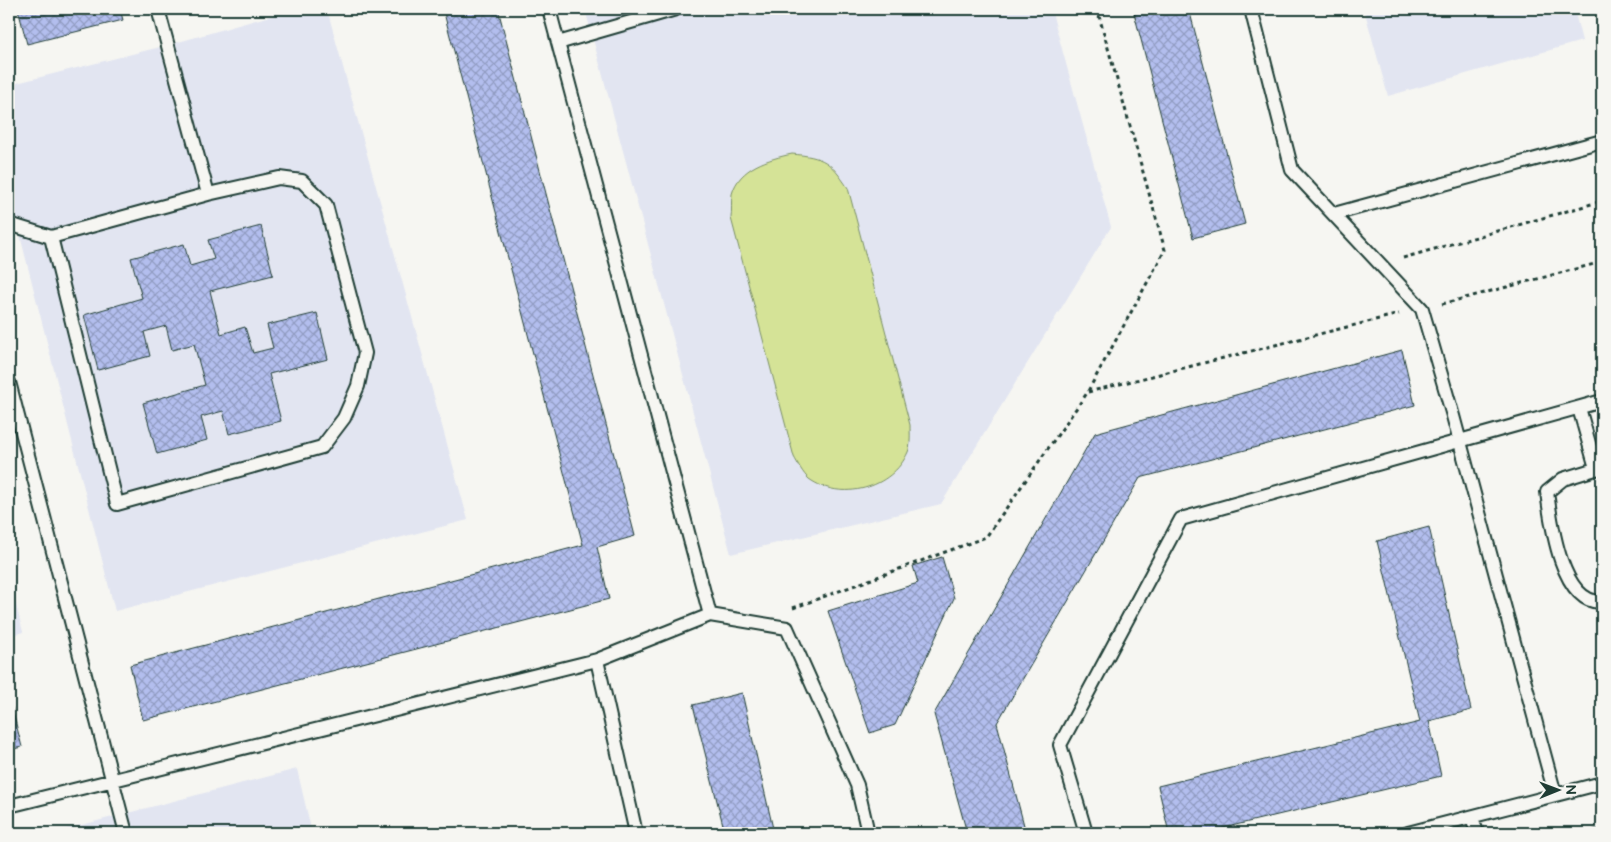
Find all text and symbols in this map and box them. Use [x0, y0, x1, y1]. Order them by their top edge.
north arrow [1534, 764, 1584, 814]
text: N [1562, 784, 1579, 795]

